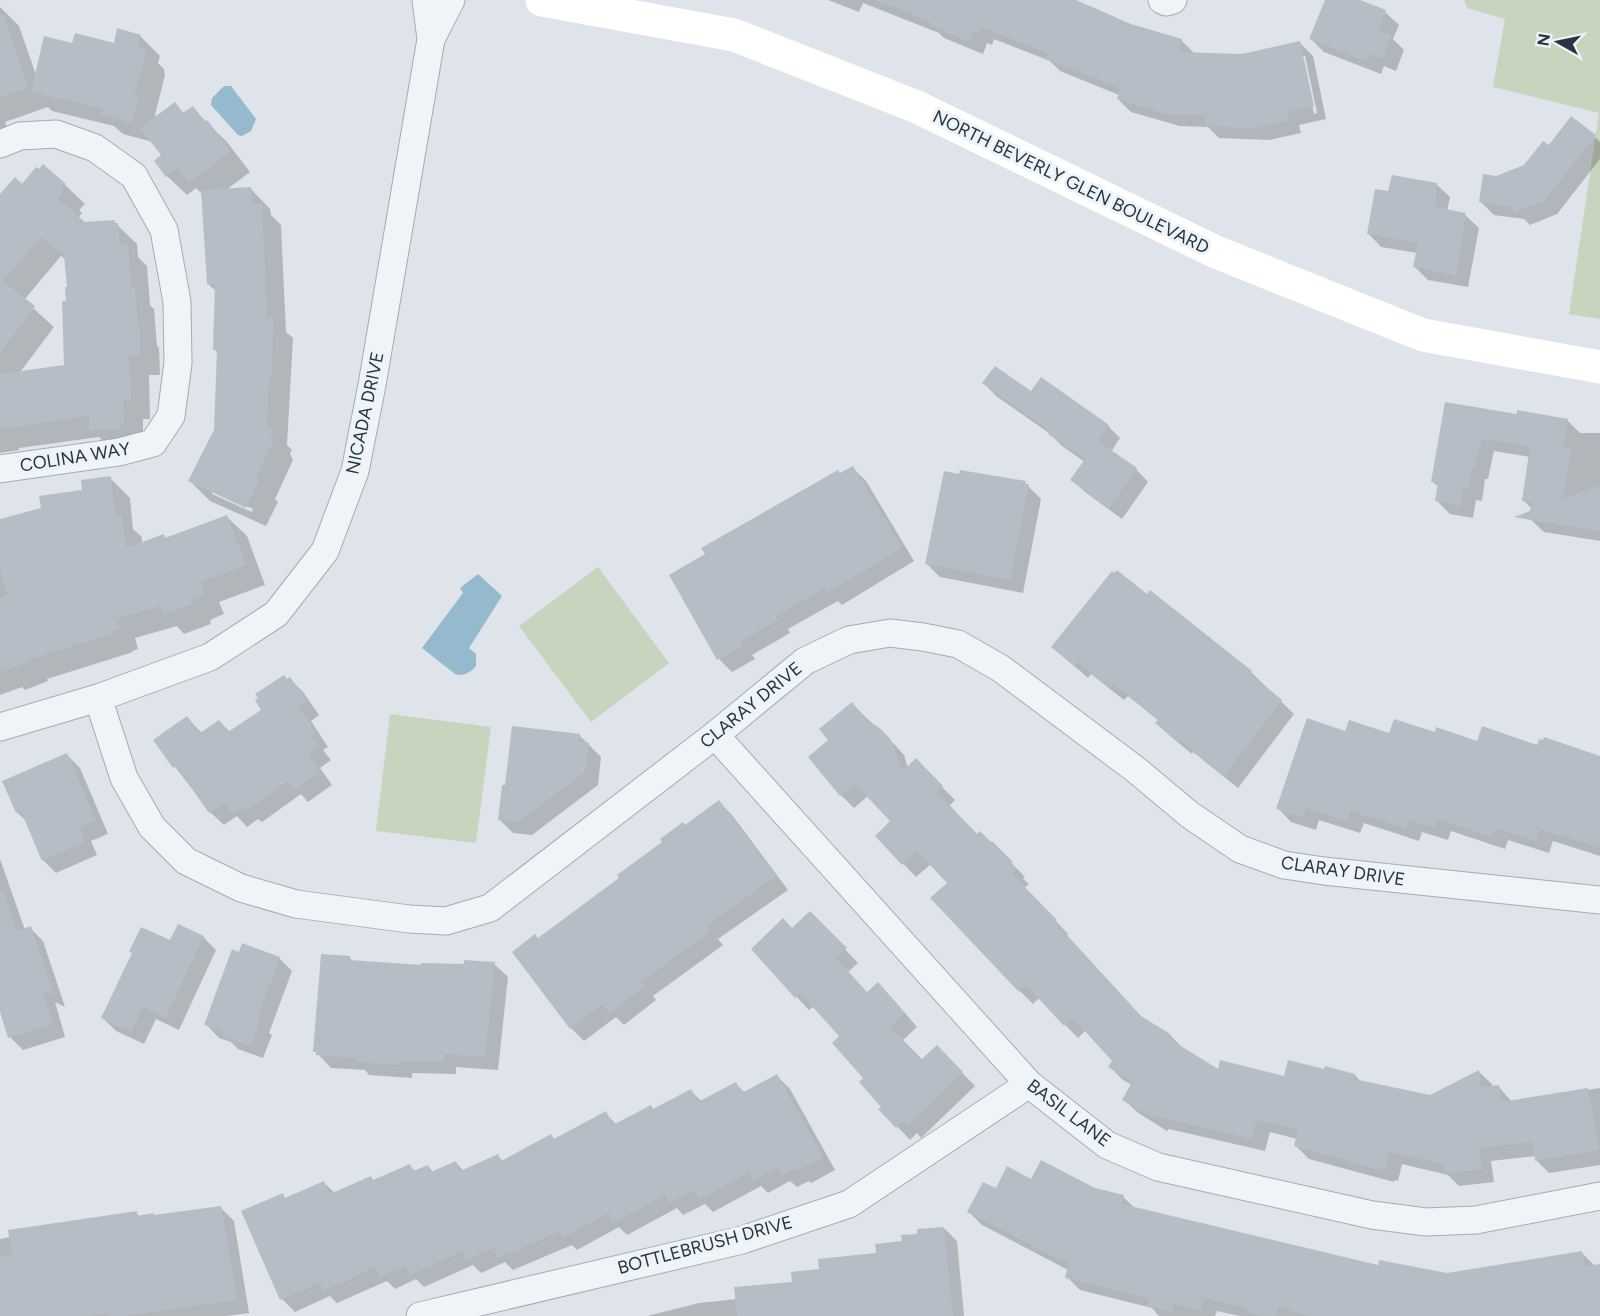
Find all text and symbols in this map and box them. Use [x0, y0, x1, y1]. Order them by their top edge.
north arrow [1528, 12, 1588, 72]
text: N [1533, 32, 1554, 47]
street label: NORTH BEVERLY GLEN BOULEVARD [929, 105, 1213, 259]
street label: NICADA DRIVE [341, 350, 389, 476]
street label: COLINA WAY [18, 437, 132, 477]
street label: CLARAY DRIVE [696, 657, 806, 753]
street label: CLARAY DRIVE [1280, 851, 1406, 891]
street label: BASIL LANE [1023, 1074, 1115, 1152]
street label: BOTTLEBRUSH DRIVE [615, 1211, 795, 1279]

